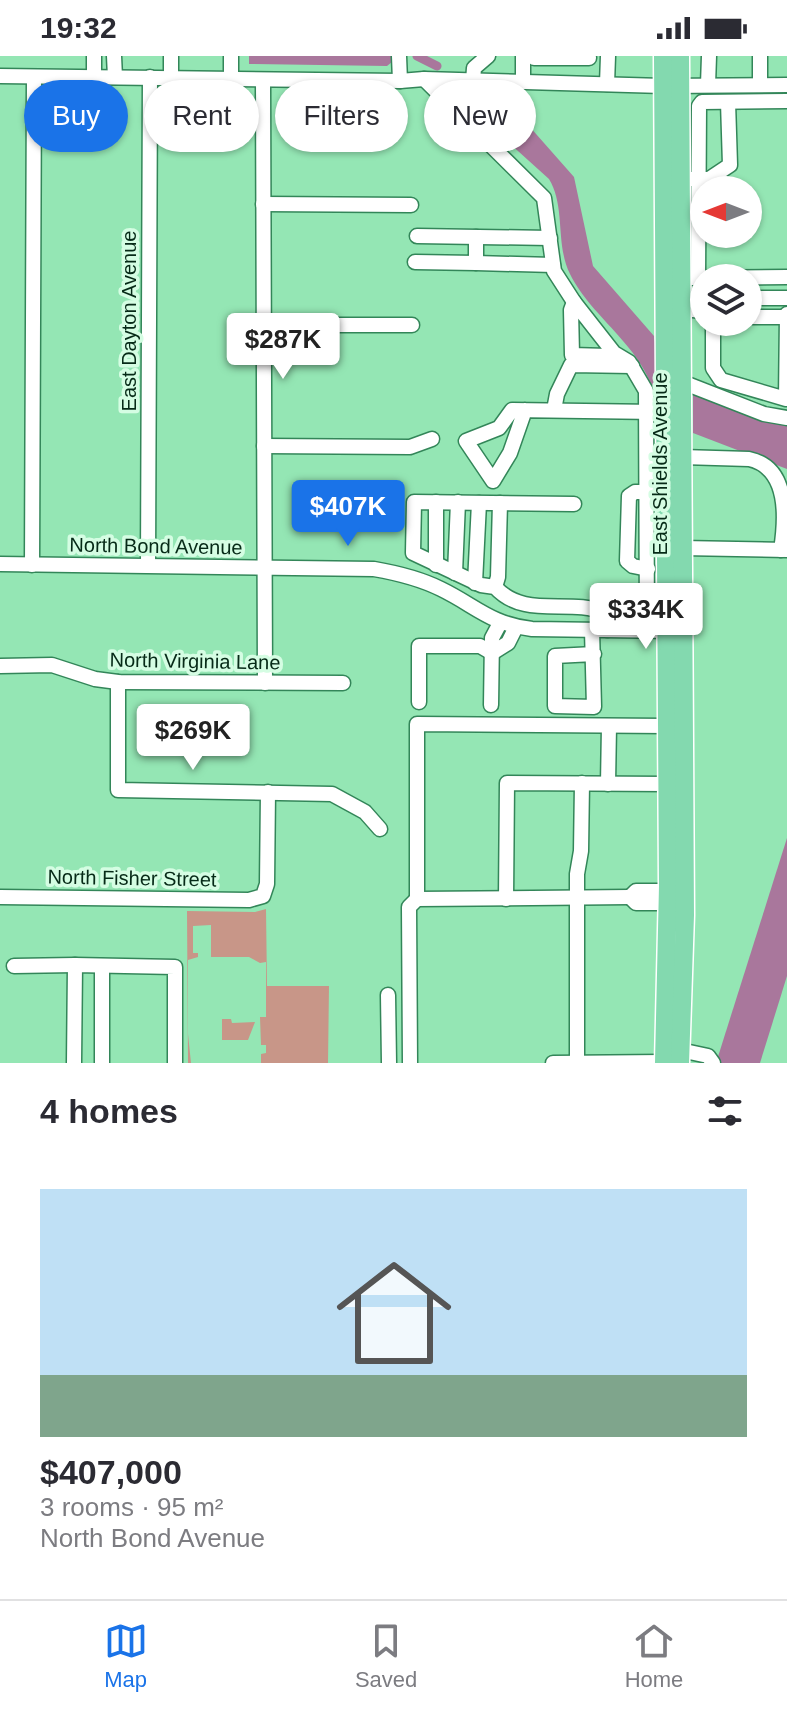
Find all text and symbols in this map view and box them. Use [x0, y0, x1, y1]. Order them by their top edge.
text: 19:32 [40, 11, 117, 44]
chip: Buy [24, 80, 128, 152]
chip: Rent [144, 80, 259, 152]
chip: Filters [275, 80, 408, 152]
chip: New [424, 80, 536, 152]
north arrow [690, 176, 762, 248]
map controls [690, 176, 762, 336]
street label: East Dayton Avenue [118, 231, 140, 411]
button: layers [690, 264, 762, 336]
pin: $287K [227, 313, 339, 381]
text: $287K [245, 324, 321, 354]
street label: East Shields Avenue [649, 372, 671, 556]
pin: $407K [292, 480, 404, 548]
text: $407K [310, 491, 386, 521]
street label: North Bond Avenue [69, 533, 243, 559]
pin: $334K [590, 583, 702, 651]
text: $334K [608, 594, 684, 624]
street label: North Virginia Lane [109, 649, 281, 673]
pin: $269K [137, 704, 249, 772]
text: $269K [155, 715, 231, 745]
street label: North Fisher Street [47, 866, 217, 890]
icon: filters [703, 1089, 747, 1133]
text: 4 homes [40, 1092, 178, 1130]
icon: home [322, 1241, 466, 1385]
text: $407,000 [40, 1453, 182, 1491]
text: 3 rooms · 95 m² [40, 1492, 224, 1522]
text: North Bond Avenue [40, 1523, 265, 1553]
tab: Map [104, 1619, 148, 1693]
tab: Saved [355, 1619, 417, 1693]
tab: Home [625, 1619, 683, 1693]

